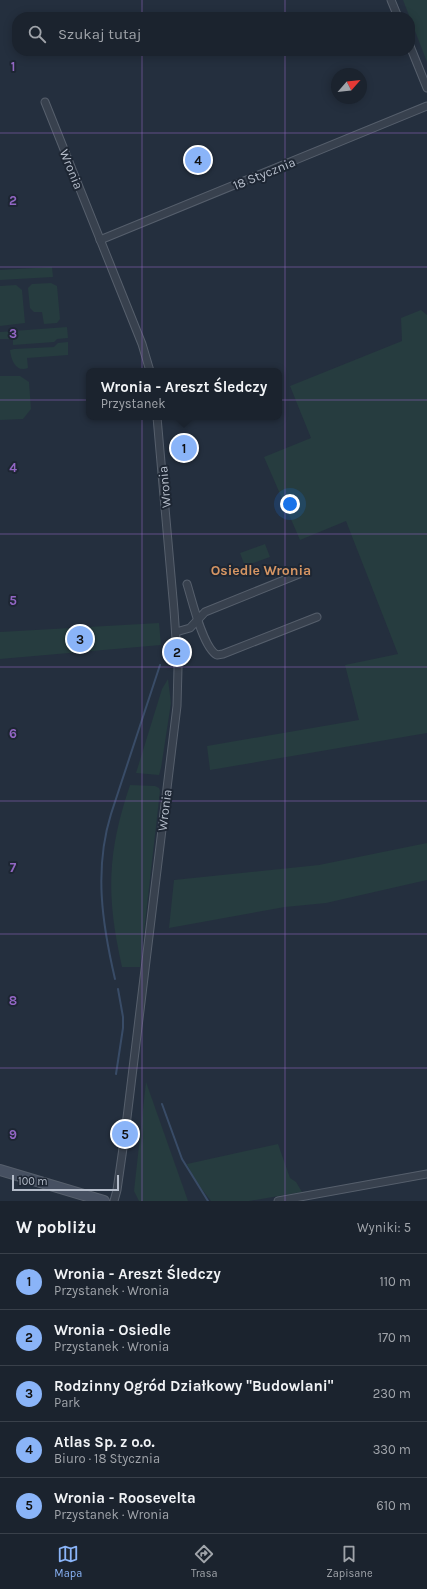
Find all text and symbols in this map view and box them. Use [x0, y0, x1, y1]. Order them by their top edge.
search box [12, 12, 415, 56]
icon: search [26, 23, 48, 45]
text: Szukaj tutaj [58, 25, 142, 43]
text: 1 [11, 59, 15, 74]
north arrow [331, 68, 367, 104]
pin: 4 [185, 145, 211, 175]
street label: Wronia [57, 147, 86, 191]
street label: 18 Stycznia [231, 154, 298, 193]
text: 2 [9, 193, 17, 208]
text: 3 [9, 326, 17, 341]
popup [86, 368, 282, 420]
text: Wronia - Areszt Śledczy [101, 378, 267, 396]
text: Przystanek [101, 396, 166, 411]
pin: 1 [171, 433, 197, 463]
text: 4 [9, 460, 17, 475]
street label: Wronia [155, 465, 174, 508]
your location [280, 494, 300, 514]
district label: Osiedle Wronia [211, 562, 311, 579]
text: 5 [9, 593, 17, 608]
pin: 3 [67, 624, 93, 654]
pin: 2 [164, 637, 190, 667]
text: 6 [9, 726, 17, 741]
street label: Wronia [154, 788, 174, 832]
text: 7 [10, 860, 17, 875]
text: 8 [9, 993, 17, 1008]
pin: 5 [112, 1119, 138, 1149]
text: 9 [9, 1127, 17, 1142]
scale bar [12, 1173, 119, 1192]
text: 100 m [18, 1175, 48, 1188]
text: W pobliżu [16, 1217, 97, 1237]
text: Wyniki: 5 [357, 1220, 411, 1235]
text: Wronia - Areszt Śledczy [54, 1265, 221, 1283]
text: 1 [27, 1274, 31, 1289]
text: 110 m [379, 1274, 411, 1289]
text: Przystanek · Wronia [54, 1283, 169, 1298]
text: Wronia - Osiedle [54, 1321, 171, 1339]
text: 2 [25, 1330, 33, 1345]
text: 170 m [378, 1330, 411, 1345]
text: Przystanek · Wronia [54, 1339, 169, 1354]
text: Rodzinny Ogród Działkowy "Budowlani" [54, 1377, 333, 1395]
text: 3 [25, 1386, 33, 1401]
text: 230 m [373, 1386, 411, 1401]
text: Park [54, 1395, 80, 1410]
text: Atlas Sp. z o.o. [54, 1433, 155, 1451]
text: 4 [25, 1442, 33, 1457]
text: 330 m [373, 1442, 411, 1457]
text: Biuro · 18 Stycznia [54, 1451, 160, 1466]
text: Wronia - Roosevelta [54, 1489, 196, 1507]
text: 5 [25, 1498, 33, 1513]
text: 610 m [376, 1498, 411, 1513]
text: Przystanek · Wronia [54, 1507, 169, 1522]
tab: Mapa [54, 1543, 82, 1580]
tab: Trasa [191, 1543, 218, 1580]
tab: Zapisane [326, 1543, 373, 1580]

